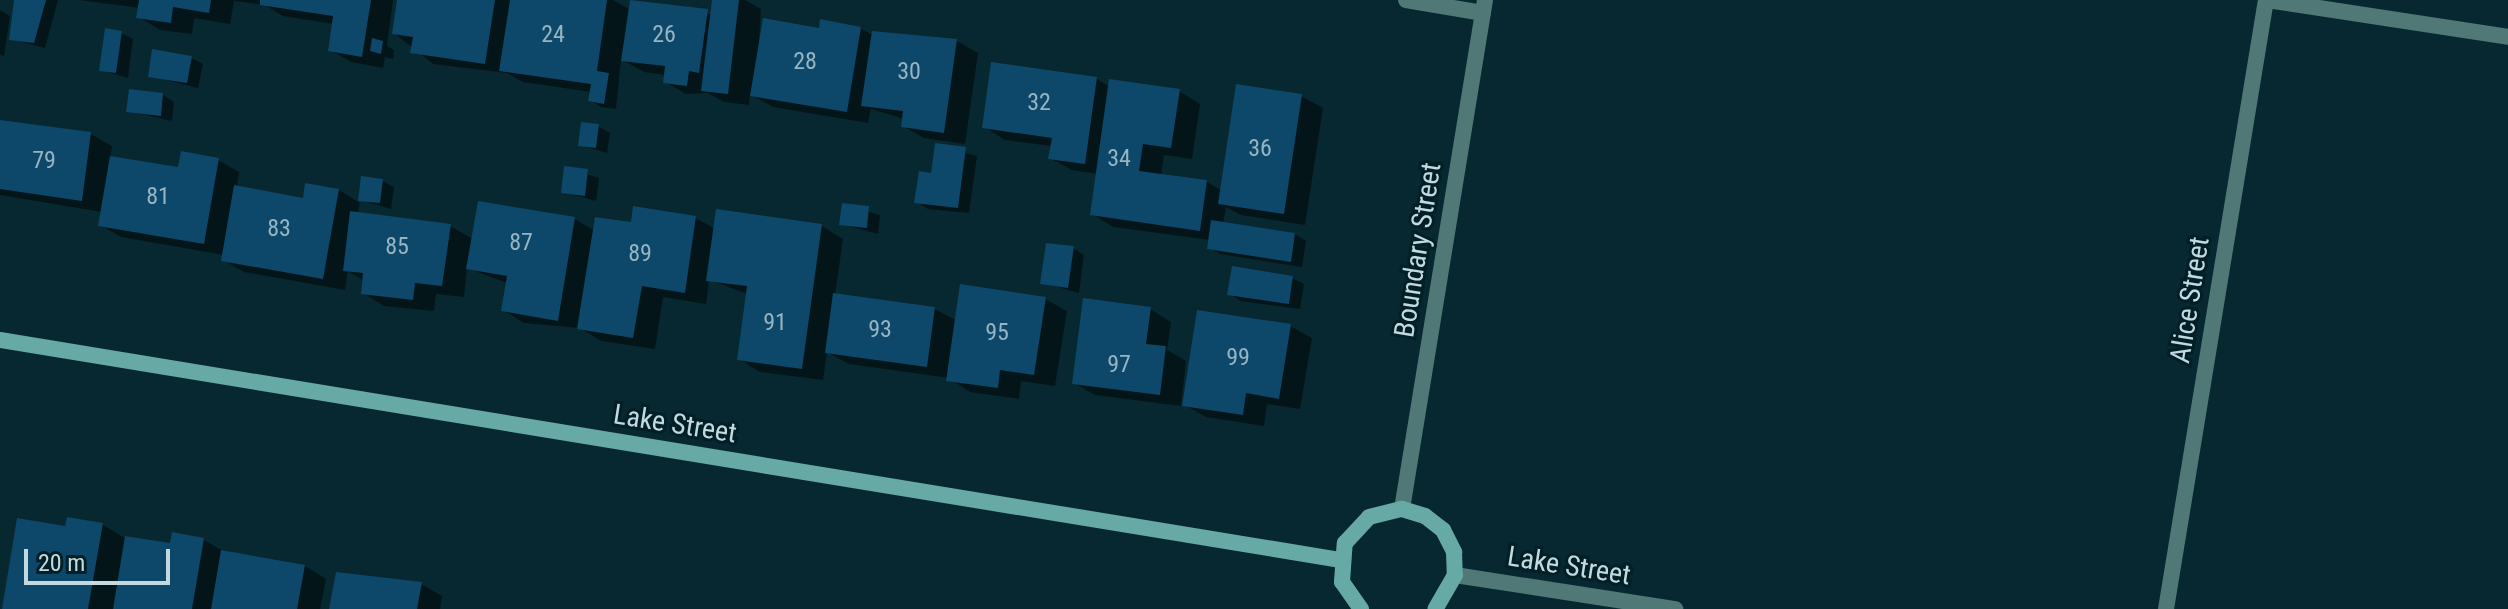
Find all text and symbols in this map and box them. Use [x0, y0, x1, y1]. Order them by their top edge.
house number: 24 [541, 21, 565, 49]
house number: 26 [652, 21, 676, 49]
house number: 28 [793, 48, 817, 76]
house number: 30 [897, 58, 921, 86]
house number: 32 [1027, 89, 1051, 117]
house number: 36 [1248, 135, 1272, 163]
house number: 34 [1107, 145, 1131, 173]
house number: 79 [32, 147, 56, 175]
street label: Boundary Street [1388, 160, 1448, 340]
house number: 81 [146, 183, 170, 211]
house number: 83 [267, 215, 291, 243]
house number: 87 [509, 229, 533, 257]
house number: 85 [385, 233, 409, 261]
street label: Alice Street [2163, 235, 2217, 365]
house number: 89 [628, 240, 652, 268]
house number: 91 [763, 309, 787, 337]
house number: 93 [868, 316, 892, 344]
house number: 95 [985, 319, 1009, 347]
house number: 99 [1226, 344, 1250, 372]
house number: 97 [1107, 351, 1131, 379]
street label: Lake Street [611, 398, 739, 450]
scale bar [28, 533, 174, 583]
street label: Lake Street [1505, 540, 1633, 592]
text: 20 m [38, 549, 85, 577]

